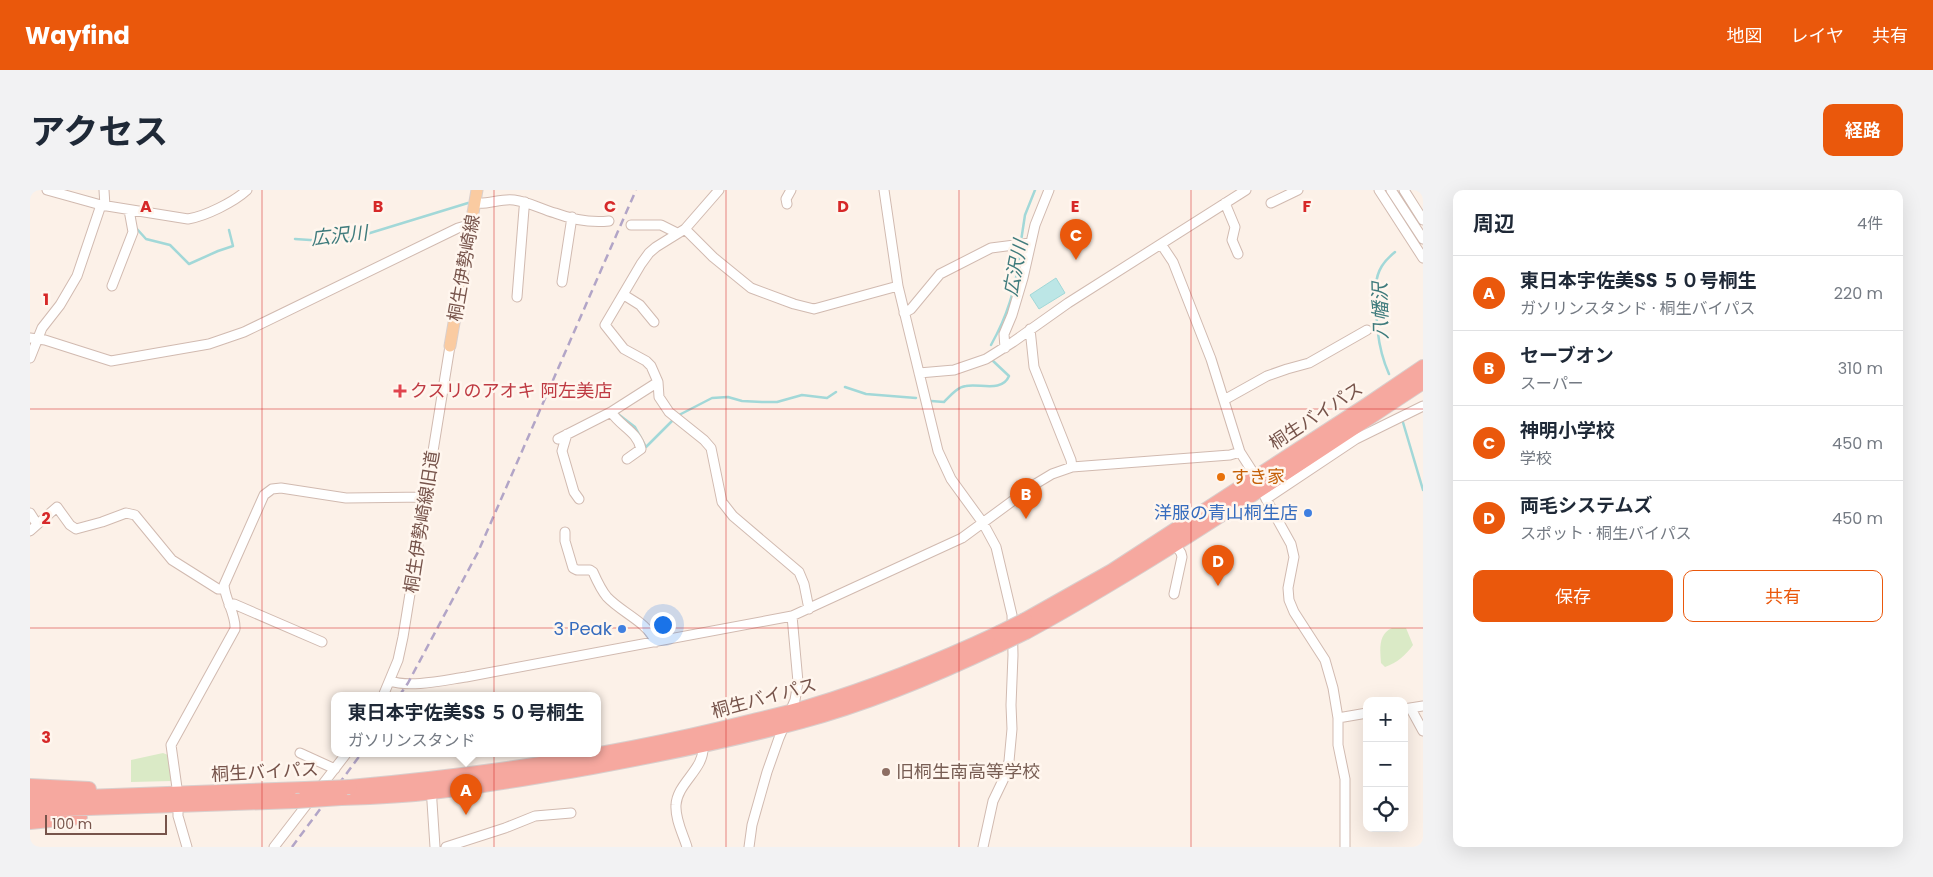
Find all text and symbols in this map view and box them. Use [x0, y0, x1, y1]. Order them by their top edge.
text: Wayfind [25, 19, 130, 52]
text: 地図 [1727, 23, 1763, 48]
text: レイヤ [1791, 23, 1844, 48]
text: 共有 [1872, 23, 1908, 48]
button: 経路 [1823, 104, 1903, 156]
text: アクセス [30, 107, 168, 156]
text: A [140, 195, 152, 218]
text: B [373, 195, 383, 218]
text: C [604, 195, 616, 218]
text: D [837, 195, 849, 218]
text: E [1071, 195, 1079, 218]
text: F [1303, 195, 1312, 218]
text: 周辺 [1473, 209, 1515, 238]
text: 4件 [1857, 212, 1883, 235]
street label: 桐生伊勢崎線 [442, 213, 485, 323]
water label: 広沢川 [309, 219, 371, 252]
pin: C [1060, 219, 1092, 260]
water label: 広沢川 [997, 236, 1035, 299]
text: 東日本宇佐美SS ５０号桐生 [1520, 267, 1756, 294]
water label: 八幡沢 [1366, 279, 1394, 340]
text: A [1483, 282, 1495, 305]
text: 220 m [1834, 282, 1883, 305]
text: 1 [43, 288, 49, 311]
text: ガソリンスタンド · 桐生バイパス [1520, 297, 1755, 320]
text: セーブオン [1520, 342, 1614, 369]
text: B [1484, 357, 1494, 380]
text: 310 m [1838, 357, 1883, 380]
text: スーパー [1520, 372, 1584, 395]
street label: 桐生バイパス [1264, 376, 1368, 455]
place label: クスリのアオキ 阿左美店 [410, 378, 612, 403]
marker: クスリのアオキ 阿左美店 [394, 385, 406, 397]
text: 神明小学校 [1520, 417, 1615, 444]
text: C [1483, 432, 1495, 455]
text: 450 m [1832, 432, 1883, 455]
text: 学校 [1520, 447, 1552, 470]
street label: 桐生伊勢崎線旧道 [398, 449, 445, 595]
place label: すき家 [1231, 464, 1285, 489]
marker: すき家 [1215, 471, 1227, 483]
pin: B [1010, 478, 1042, 519]
text: 両毛システムズ [1520, 492, 1652, 519]
place label: 洋服の青山桐生店 [1154, 500, 1298, 525]
text: 2 [41, 507, 51, 530]
marker: 洋服の青山桐生店 [1302, 507, 1314, 519]
text: D [1483, 507, 1495, 530]
text: 450 m [1832, 507, 1883, 530]
text: スポット · 桐生バイパス [1520, 522, 1692, 545]
pin: D [1202, 545, 1234, 586]
button: 保存 [1473, 570, 1673, 622]
button: 共有 [1683, 570, 1883, 622]
your location [650, 612, 676, 638]
place label: 3 Peak [554, 616, 613, 641]
marker: 3 Peak [616, 623, 628, 635]
street label: 桐生バイパス [709, 672, 819, 724]
popup [331, 692, 601, 757]
map controls [1363, 697, 1408, 832]
button: + [1363, 697, 1408, 742]
text: 東日本宇佐美SS ５０号桐生 [348, 699, 584, 726]
text: 3 [41, 726, 51, 749]
text: ガソリンスタンド [348, 729, 475, 752]
button: − [1363, 742, 1408, 787]
street label: 桐生バイパス [211, 756, 319, 787]
place label: 旧桐生南高等学校 [896, 759, 1040, 784]
marker: 旧桐生南高等学校 [880, 766, 892, 778]
pin: A [450, 774, 482, 815]
button: locate [1363, 787, 1408, 832]
scale bar [45, 812, 168, 835]
text: 100 m [52, 814, 92, 834]

